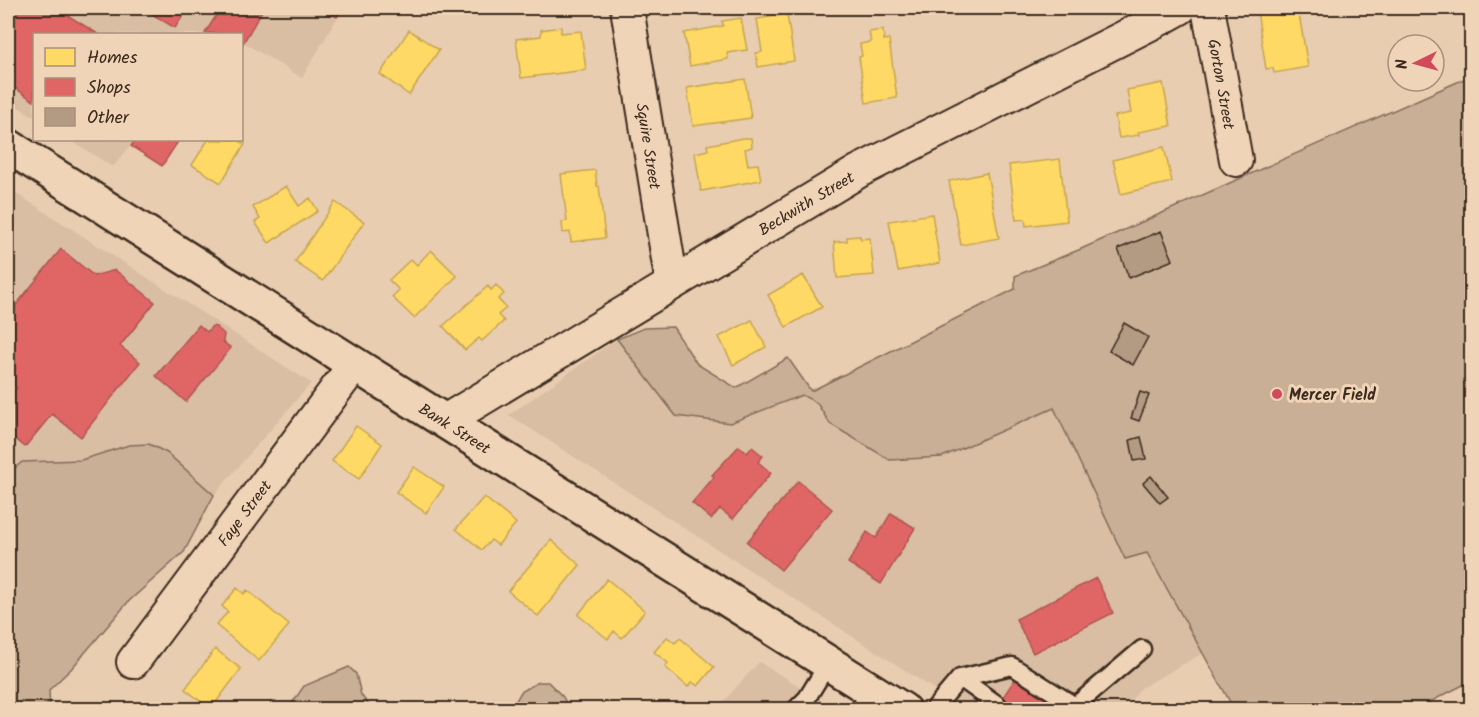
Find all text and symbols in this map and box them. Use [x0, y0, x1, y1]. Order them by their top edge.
legend [33, 33, 243, 141]
north arrow [1386, 33, 1446, 93]
street label: Gorton Street [1200, 37, 1241, 132]
text: Homes [87, 44, 138, 73]
text: N [1390, 58, 1415, 70]
text: Shops [87, 74, 131, 103]
street label: Squire Street [628, 101, 667, 192]
text: Other [87, 104, 130, 133]
street label: Beckwith Street [754, 165, 860, 243]
place label: Mercer Field [1289, 383, 1376, 408]
marker: Mercer Field [1270, 387, 1284, 401]
street label: Bank Street [413, 397, 496, 462]
street label: Faye Street [212, 475, 279, 552]

